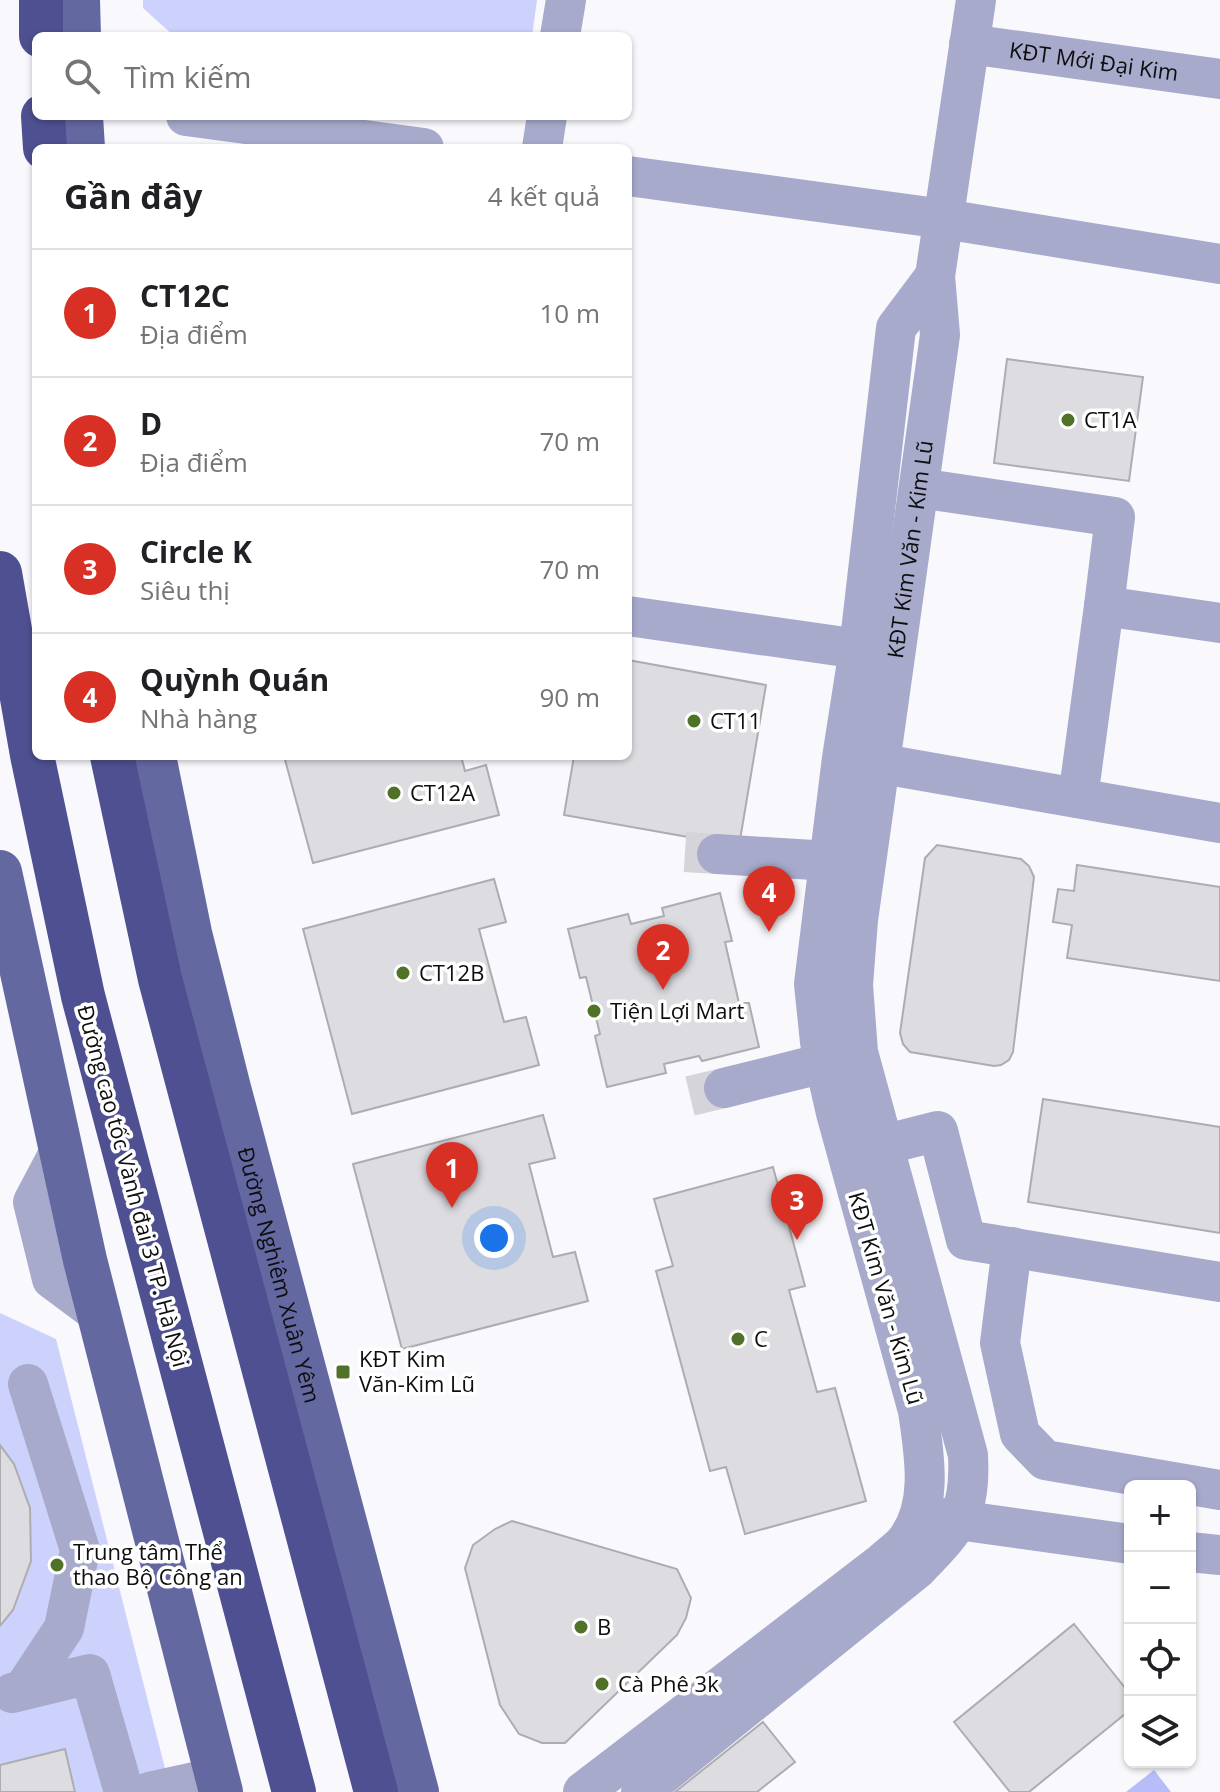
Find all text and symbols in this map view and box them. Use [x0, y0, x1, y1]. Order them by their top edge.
search box [32, 32, 632, 120]
street label: KĐT Mới Đại Kim [1007, 34, 1181, 87]
icon: search [60, 54, 104, 98]
text: Tìm kiếm [124, 56, 252, 97]
text: Gần đây [64, 173, 202, 219]
text: 4 kết quả [488, 178, 600, 214]
text: CT12C [140, 275, 230, 316]
text: 1 [83, 295, 97, 331]
text: 10 m [539, 295, 600, 331]
text: Địa điểm [140, 316, 248, 352]
text: D [140, 403, 162, 444]
place label: CT1A [1084, 404, 1137, 434]
marker: CT1A [1059, 411, 1077, 429]
text: 2 [83, 423, 97, 459]
text: 70 m [539, 423, 600, 459]
street label: KĐT Kim Văn - Kim Lũ [879, 438, 939, 660]
text: Địa điểm [140, 444, 248, 480]
text: Circle K [140, 531, 252, 572]
text: 3 [83, 551, 97, 587]
text: 70 m [539, 551, 600, 587]
text: Siêu thị [140, 572, 230, 608]
text: Quỳnh Quán [140, 659, 329, 700]
text: 4 [83, 679, 97, 715]
text: 90 m [539, 679, 600, 715]
text: Nhà hàng [140, 700, 257, 736]
place label: CT11 [710, 705, 761, 735]
marker: CT11 [685, 712, 703, 730]
place label: CT12A [410, 777, 475, 807]
marker: CT12A [385, 784, 403, 802]
pin: 4 [743, 866, 795, 932]
pin: 2 [637, 924, 689, 990]
place label: CT12B [419, 957, 484, 987]
marker: CT12B [394, 964, 412, 982]
place label: Tiện Lợi Mart [610, 995, 744, 1025]
street label: Đường cao tốc Vành đai 3 TP. Hà Nội [71, 1001, 197, 1370]
marker: Tiện Lợi Mart [585, 1002, 603, 1020]
pin: 1 [426, 1142, 478, 1208]
street label: Đường Nghiêm Xuân Yêm [231, 1143, 328, 1406]
pin: 3 [771, 1174, 823, 1240]
street label: KĐT Kim Văn - Kim Lũ [842, 1188, 932, 1408]
your location [474, 1218, 514, 1258]
place label: C [754, 1323, 768, 1353]
marker: C [729, 1330, 747, 1348]
place label: KĐT Kim Văn-Kim Lũ [359, 1343, 475, 1398]
marker: KĐT Kim Văn-Kim Lũ [334, 1363, 352, 1381]
map controls [1124, 1480, 1196, 1768]
button: + [1124, 1480, 1196, 1552]
place label: Trung tâm Thể thao Bộ Công an [73, 1536, 243, 1591]
button: − [1124, 1552, 1196, 1624]
marker: Trung tâm Thể thao Bộ Công an [48, 1556, 66, 1574]
place label: B [597, 1611, 611, 1641]
marker: B [572, 1618, 590, 1636]
button: locate [1124, 1624, 1196, 1696]
place label: Cà Phê 3k [618, 1668, 719, 1698]
marker: Cà Phê 3k [593, 1675, 611, 1693]
button: layers [1124, 1696, 1196, 1768]

